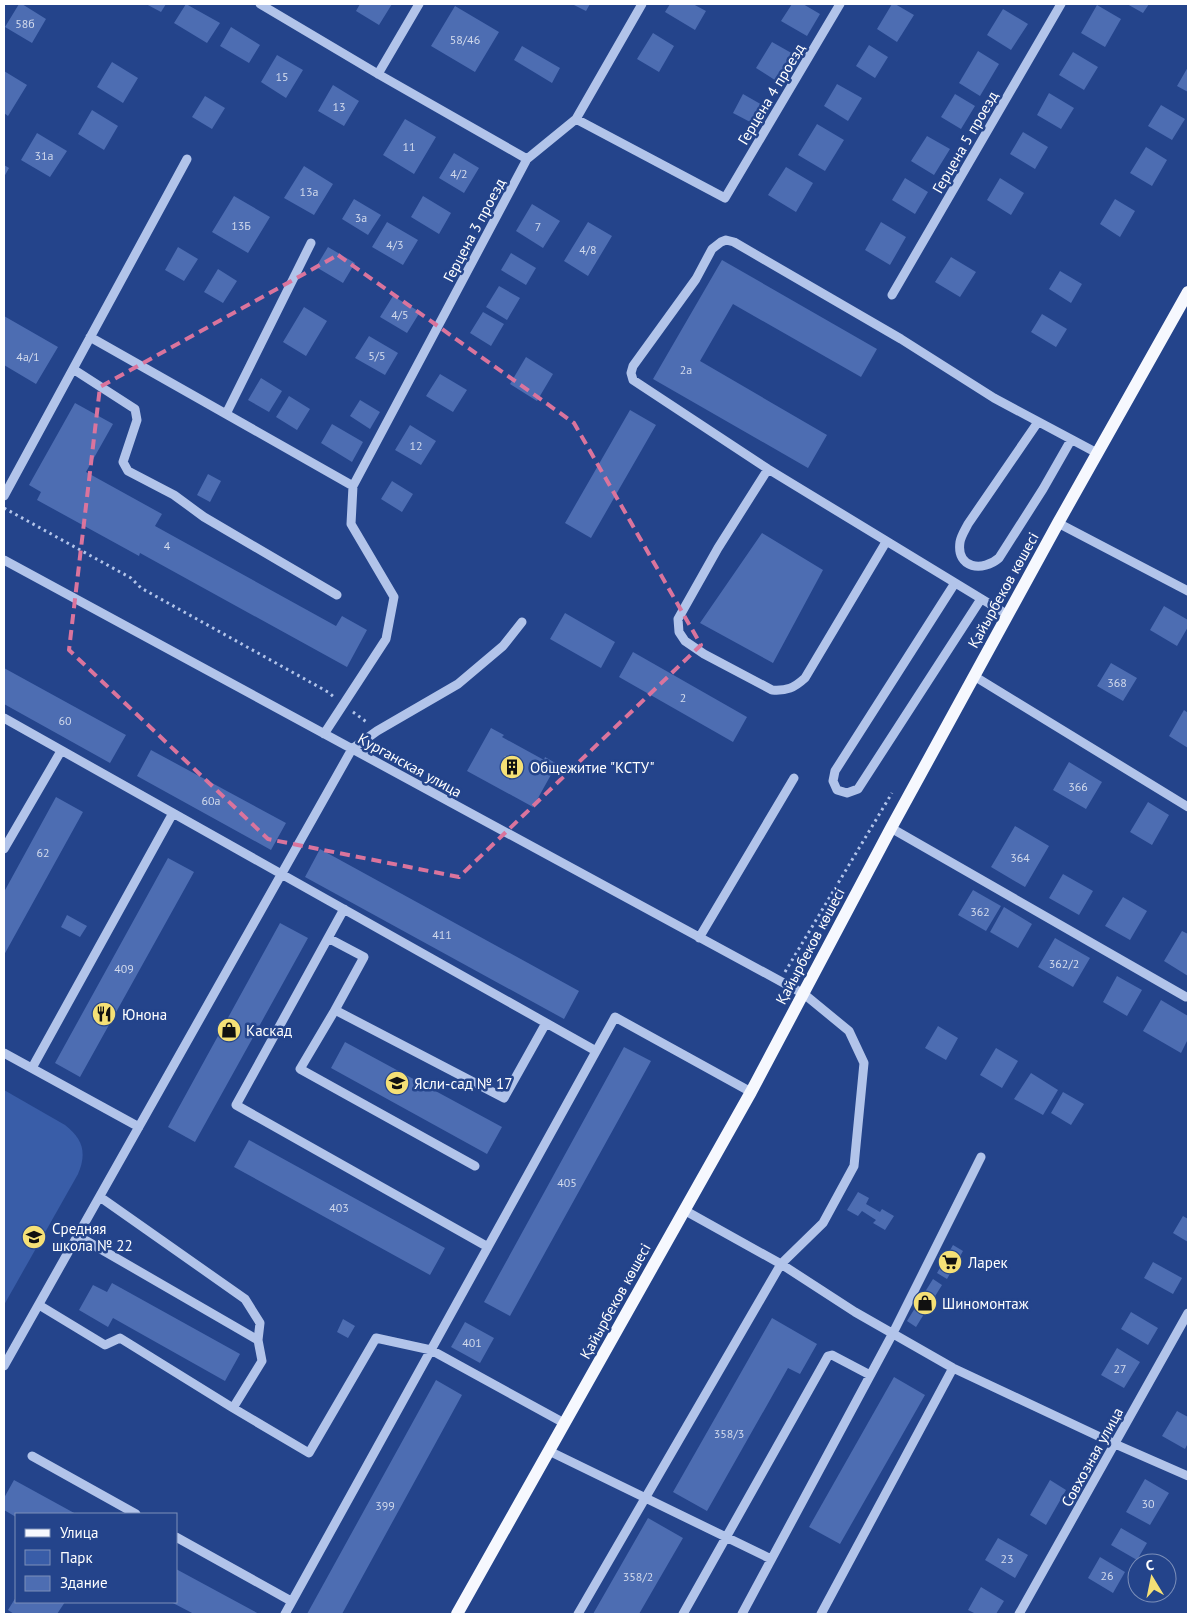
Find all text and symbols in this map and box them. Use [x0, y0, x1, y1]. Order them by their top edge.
house number: 58б [15, 16, 35, 31]
house number: 58/46 [450, 32, 480, 47]
street label: Герцена 4 проезд [733, 40, 809, 148]
house number: 15 [275, 69, 289, 84]
street label: Герцена 5 проезд [928, 88, 1002, 196]
house number: 13 [332, 99, 346, 114]
house number: 11 [402, 139, 416, 154]
house number: 31а [34, 148, 54, 163]
house number: 4/2 [450, 166, 468, 181]
street label: Герцена 3 проезд [439, 175, 509, 285]
house number: 13а [299, 184, 319, 199]
house number: 3а [355, 210, 367, 225]
house number: 13Б [231, 218, 251, 233]
house number: 7 [535, 219, 541, 234]
house number: 4/3 [386, 237, 404, 252]
house number: 4/8 [579, 242, 597, 257]
house number: 4/5 [391, 307, 409, 322]
house number: 5/5 [368, 348, 386, 363]
house number: 4а/1 [16, 349, 40, 364]
house number: 2а [680, 362, 692, 377]
house number: 12 [409, 438, 423, 453]
street label: Қайырбеков көшесі [963, 529, 1043, 651]
house number: 4 [164, 538, 171, 553]
house number: 368 [1107, 675, 1127, 690]
house number: 2 [680, 690, 686, 705]
house number: 60 [58, 713, 72, 728]
street label: Курганская улица [355, 729, 465, 801]
building icon: Общежитие "КСТУ" [499, 754, 525, 780]
place label: Общежитие "КСТУ" [530, 758, 655, 777]
house number: 366 [1068, 779, 1088, 794]
house number: 60а [201, 793, 221, 808]
house number: 62 [36, 845, 50, 860]
house number: 364 [1010, 850, 1030, 865]
street label: Қайырбеков көшесі [771, 884, 849, 1008]
house number: 362 [970, 904, 990, 919]
house number: 411 [432, 927, 452, 942]
house number: 362/2 [1049, 956, 1079, 971]
house number: 409 [114, 961, 134, 976]
restaurant icon: Юнона [91, 1001, 117, 1027]
place label: Юнона [122, 1005, 167, 1024]
shop icon: Каскад [216, 1017, 242, 1043]
place label: Каскад [246, 1021, 292, 1040]
school or university icon: Ясли-сад № 17 [384, 1070, 410, 1096]
place label: Ясли-сад № 17 [414, 1074, 512, 1093]
house number: 405 [557, 1175, 577, 1190]
house number: 403 [329, 1200, 349, 1215]
place label: Средняя школа № 22 [52, 1219, 133, 1255]
school or university icon: Средняя школа № 22 [21, 1224, 47, 1250]
street label: Қайырбеков көшесі [575, 1240, 655, 1362]
supermarket icon: Ларек [937, 1249, 963, 1275]
place label: Ларек [967, 1253, 1009, 1272]
shop icon: Шиномонтаж [912, 1290, 938, 1316]
place label: Шиномонтаж [942, 1294, 1029, 1313]
house number: 401 [462, 1335, 482, 1350]
house number: 27 [1113, 1361, 1127, 1376]
street label: Совхозная улица [1057, 1404, 1127, 1510]
house number: 358/3 [714, 1426, 744, 1441]
house number: 30 [1141, 1496, 1155, 1511]
house number: 399 [375, 1498, 395, 1513]
legend [15, 1513, 178, 1603]
text: Улица [60, 1523, 98, 1542]
text: Парк [60, 1548, 93, 1567]
house number: 23 [1000, 1551, 1014, 1566]
north arrow [1127, 1553, 1177, 1603]
text: С [1144, 1556, 1155, 1575]
house number: 26 [1100, 1568, 1114, 1583]
house number: 358/2 [623, 1569, 653, 1584]
text: Здание [60, 1573, 108, 1592]

